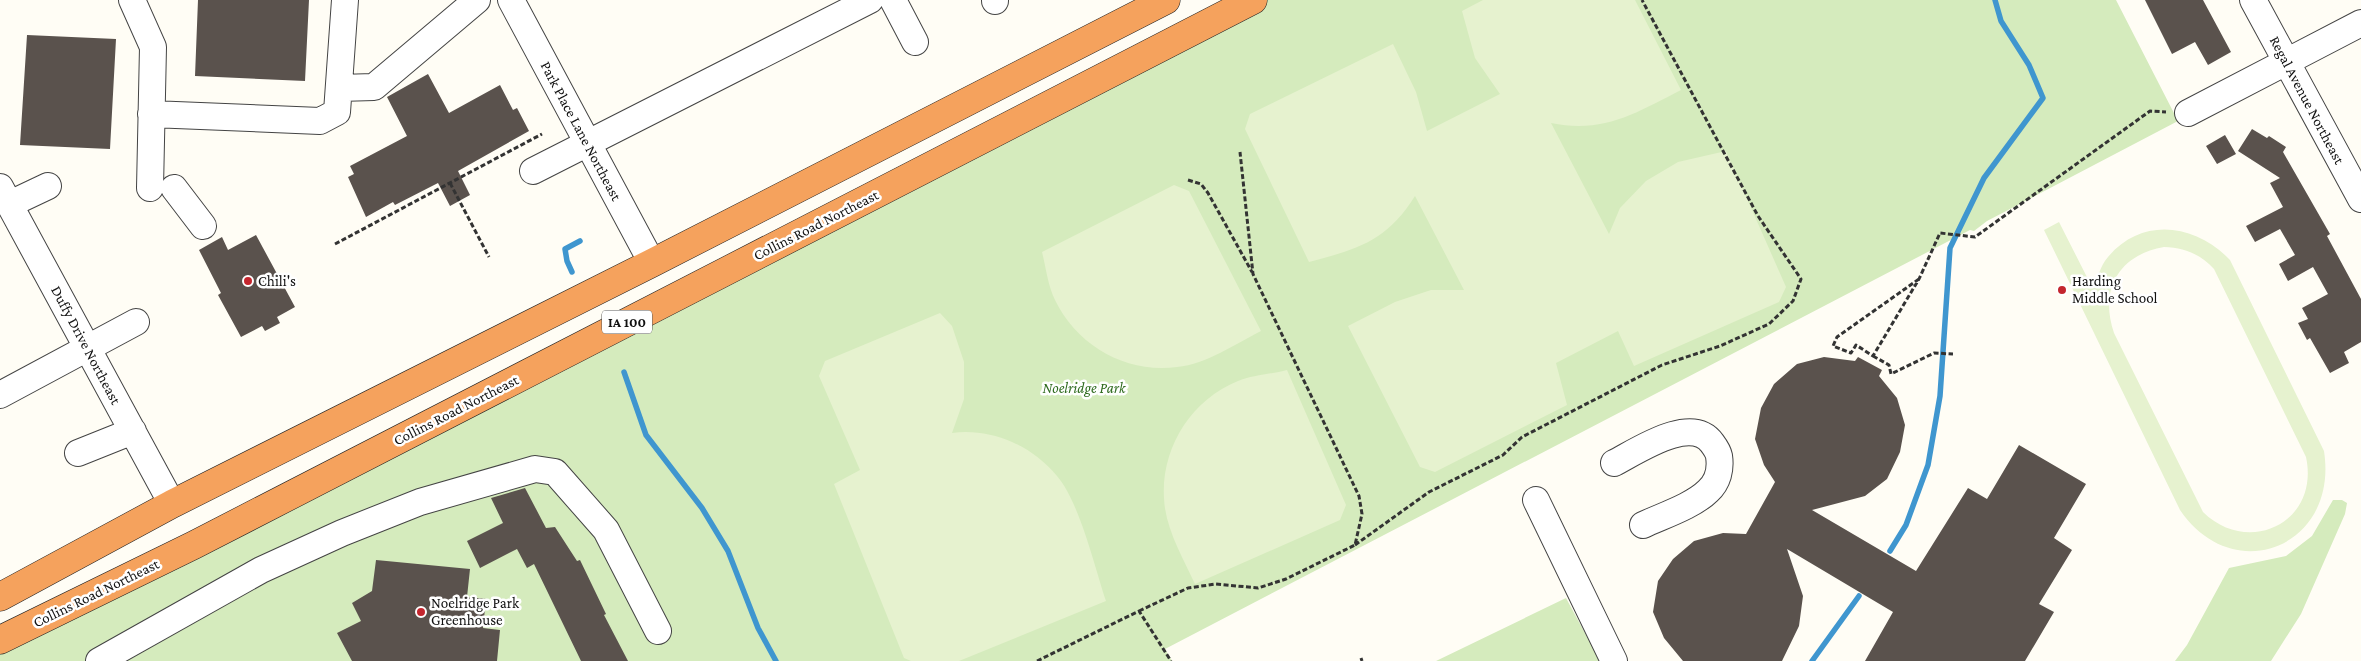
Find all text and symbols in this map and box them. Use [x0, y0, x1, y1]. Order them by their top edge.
street label: Regal Avenue Northeast [2266, 33, 2348, 168]
street label: Park Place Lane Northeast [537, 59, 625, 204]
street label: Collins Road Northeast [751, 186, 882, 263]
place label: Chili's [258, 273, 296, 289]
place label: Harding Middle School [2072, 273, 2158, 306]
marker: Chili's [242, 275, 254, 287]
street label: Duffy Drive Northeast [47, 283, 124, 408]
marker: Harding Middle School [2056, 284, 2068, 296]
road number: IA 100 [602, 311, 652, 334]
street label: Collins Road Northeast [391, 371, 522, 448]
park label: Noelridge Park [1043, 380, 1127, 397]
street label: Collins Road Northeast [30, 555, 162, 630]
place label: Noelridge Park Greenhouse [431, 595, 520, 628]
marker: Noelridge Park Greenhouse [415, 606, 427, 618]

